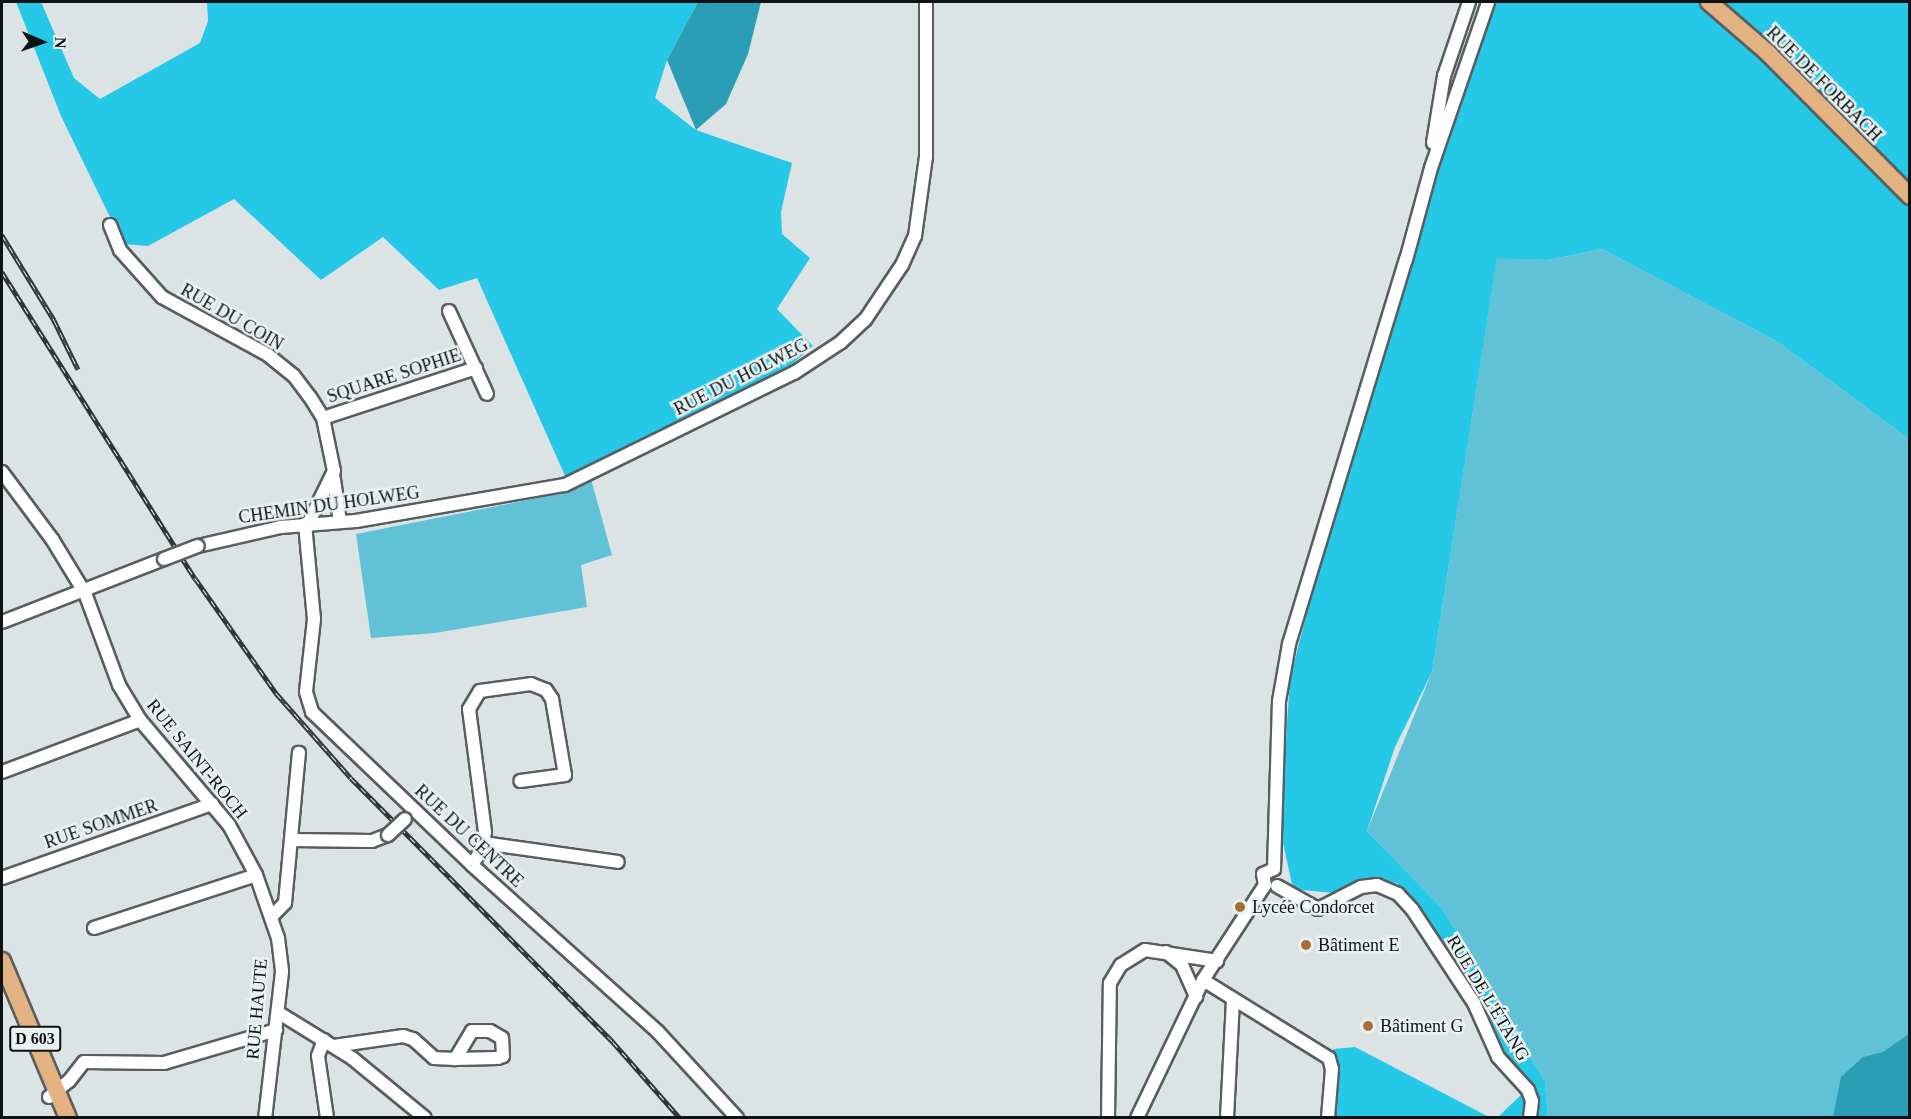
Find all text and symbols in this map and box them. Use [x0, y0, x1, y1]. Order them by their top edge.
north arrow [12, 12, 72, 72]
street label: RUE DE FORBACH [1762, 22, 1886, 146]
text: N [52, 37, 69, 49]
street label: RUE DU COIN [177, 279, 287, 355]
street label: RUE DU HOLWEG [670, 334, 812, 420]
street label: SQUARE SOPHIE [324, 344, 464, 408]
street label: CHEMIN DU HOLWEG [237, 482, 421, 528]
street label: RUE SAINT-ROCH [142, 695, 252, 823]
street label: RUE DU CENTRE [410, 780, 528, 892]
street label: RUE SOMMER [41, 794, 161, 854]
place label: Lycée Condorcet [1252, 896, 1374, 918]
marker: Lycée Condorcet [1233, 900, 1247, 914]
street label: RUE DE L'ÉTANG [1442, 931, 1534, 1065]
place label: Bâtiment E [1318, 934, 1399, 956]
marker: Bâtiment E [1299, 938, 1313, 952]
street label: RUE HAUTE [242, 958, 272, 1060]
place label: Bâtiment G [1380, 1015, 1463, 1037]
marker: Bâtiment G [1361, 1019, 1375, 1033]
road number: D 603 [8, 1026, 62, 1052]

